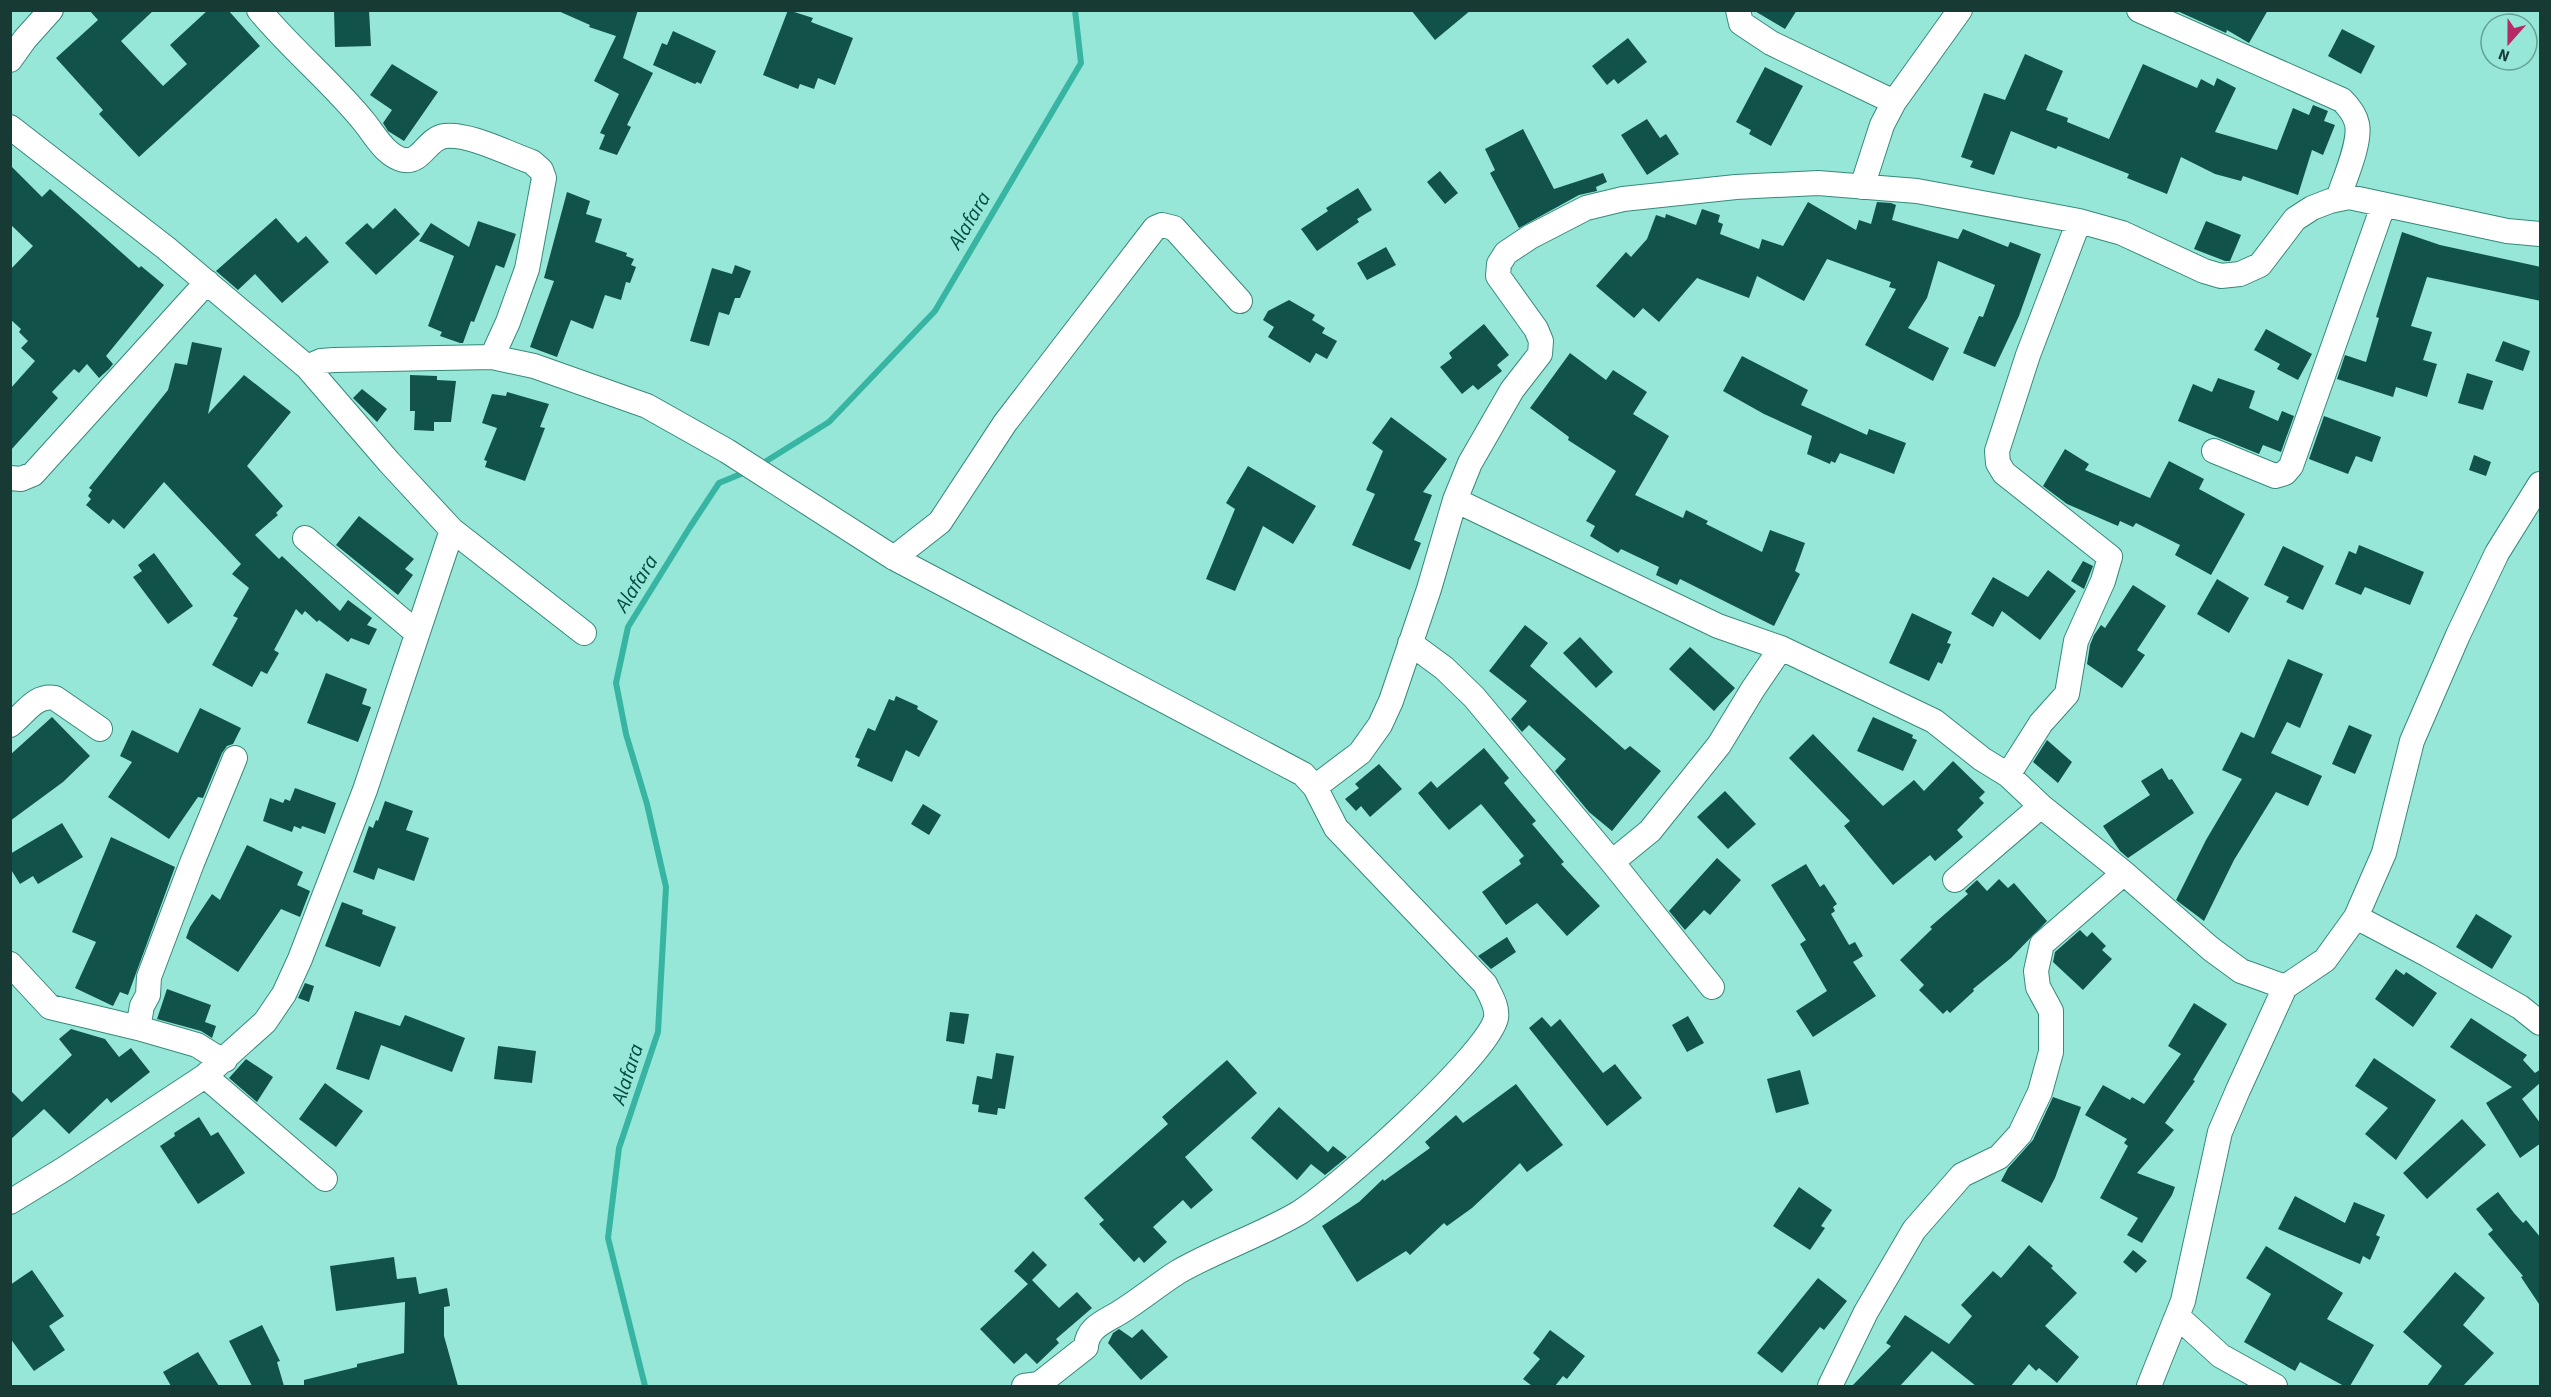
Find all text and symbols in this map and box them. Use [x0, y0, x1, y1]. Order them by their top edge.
north arrow [2479, 12, 2539, 72]
text: N [2495, 43, 2513, 67]
water label: Alafara [939, 186, 998, 256]
water label: Alafara [606, 549, 665, 619]
water label: Alafara [602, 1040, 651, 1110]

